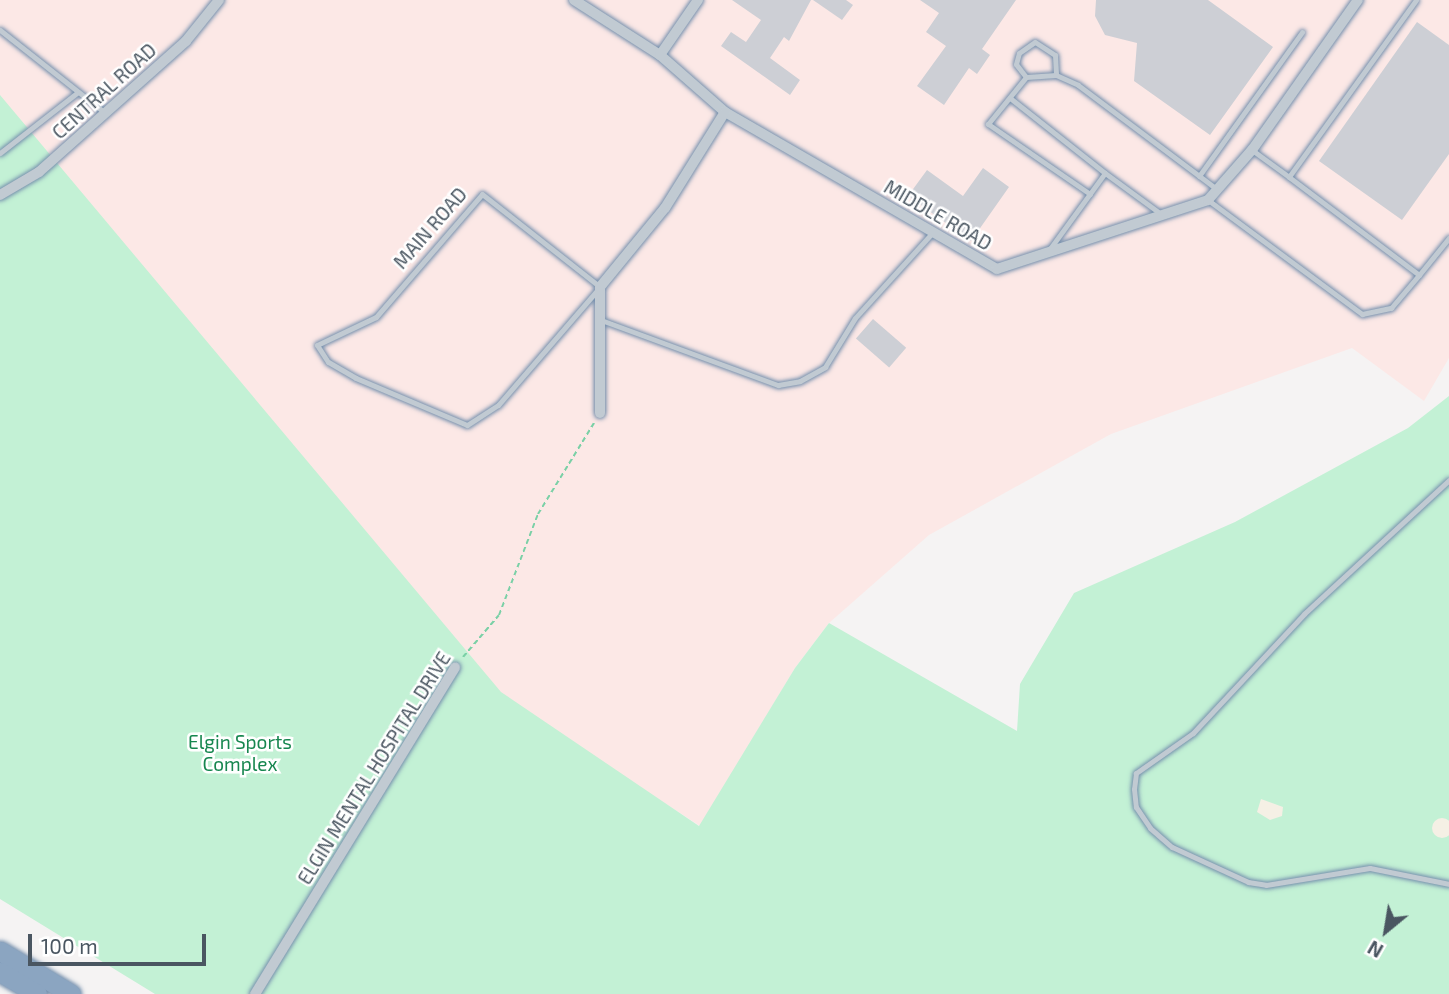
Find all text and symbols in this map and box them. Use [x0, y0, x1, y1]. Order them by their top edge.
street label: CENTRAL ROAD [47, 38, 161, 144]
street label: MIDDLE ROAD [880, 175, 996, 255]
street label: MAIN ROAD [389, 183, 471, 273]
street label: ELGIN MENTAL HOSPITAL DRIVE [293, 647, 455, 889]
park label: Elgin Sports Complex [188, 731, 292, 775]
north arrow [1351, 896, 1421, 966]
scale bar [32, 920, 210, 964]
text: 100 m [41, 933, 98, 958]
text: N [1364, 936, 1387, 963]

